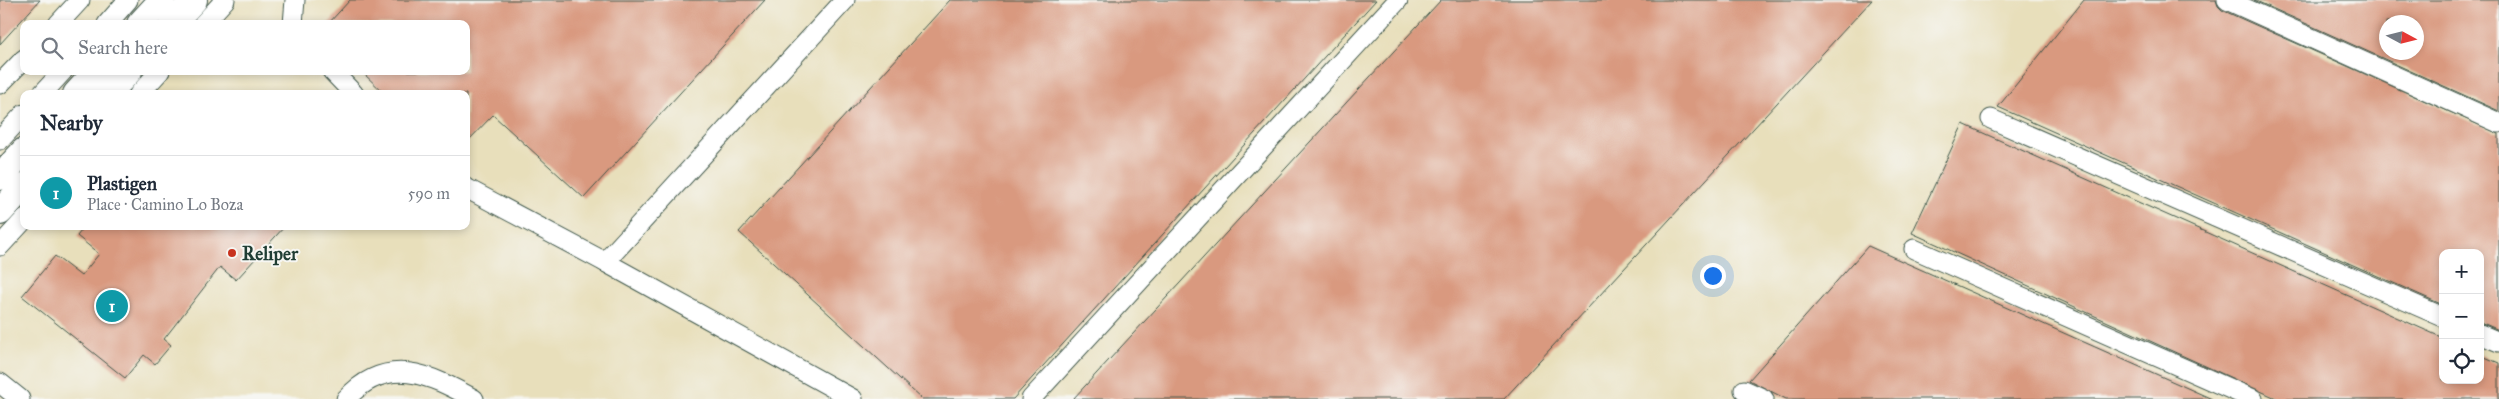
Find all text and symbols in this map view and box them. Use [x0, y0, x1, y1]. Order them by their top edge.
north arrow [2379, 15, 2424, 60]
search box [20, 20, 470, 75]
icon: search [38, 34, 66, 62]
text: Search here [78, 36, 168, 59]
text: Nearby [40, 110, 103, 136]
text: Plastigen [87, 172, 157, 195]
text: 1 [53, 184, 59, 203]
text: 590 m [408, 184, 450, 203]
text: Place · Camino Lo Boza [87, 195, 243, 214]
place label: Reliper [242, 242, 299, 266]
marker: Reliper [226, 247, 238, 259]
map controls [2439, 249, 2484, 384]
button: + [2439, 249, 2484, 294]
your location [1700, 263, 1726, 289]
pin: 1 [96, 287, 128, 325]
button: − [2439, 294, 2484, 339]
button: locate [2439, 339, 2484, 384]

